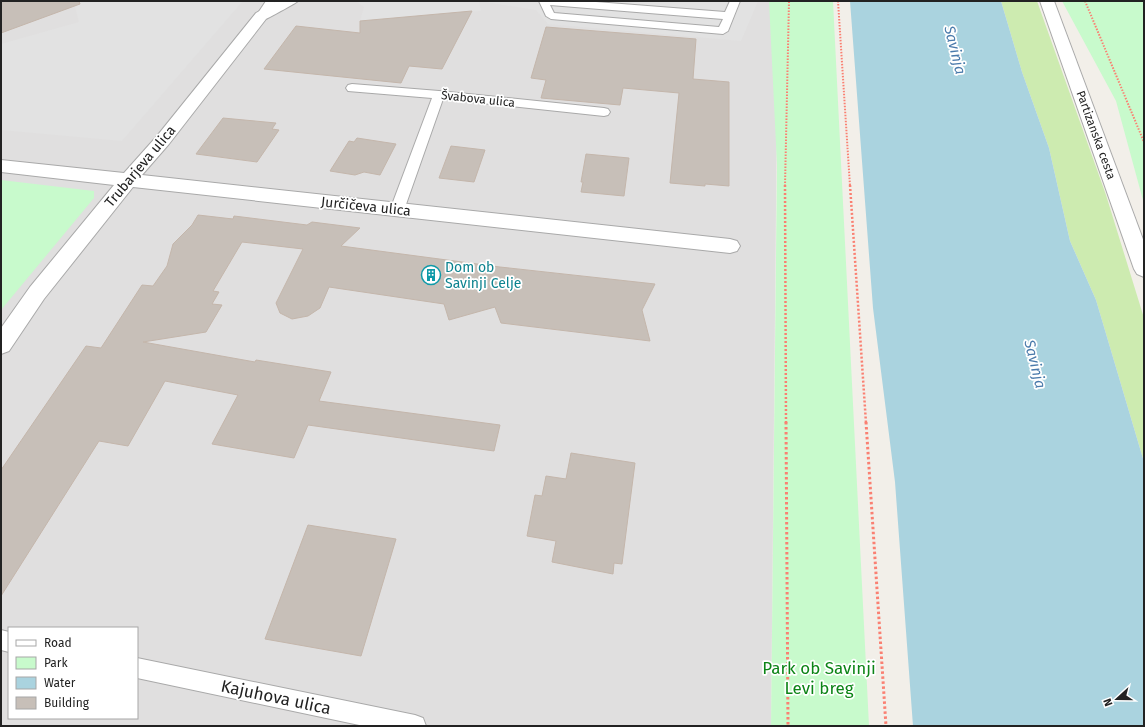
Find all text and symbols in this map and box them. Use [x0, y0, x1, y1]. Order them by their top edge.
water label: Savinja [940, 23, 970, 76]
street label: Švabova ulica [440, 87, 516, 110]
street label: Partizanska cesta [1073, 89, 1119, 181]
street label: Trubarjeva ulica [101, 122, 179, 211]
street label: Jurčičeva ulica [320, 193, 412, 220]
place label: Dom ob Savinji Celje [445, 259, 522, 292]
building icon: Dom ob Savinji Celje [420, 264, 442, 286]
water label: Savinja [1020, 337, 1050, 390]
legend [8, 627, 138, 719]
text: Road [44, 636, 72, 650]
text: Park [44, 656, 68, 670]
park label: Park ob Savinji Levi breg [762, 658, 876, 699]
text: Water [44, 676, 76, 690]
street label: Kajuhova ulica [219, 676, 333, 719]
north arrow [1097, 679, 1137, 719]
text: Building [44, 696, 90, 710]
text: N [1101, 697, 1116, 708]

